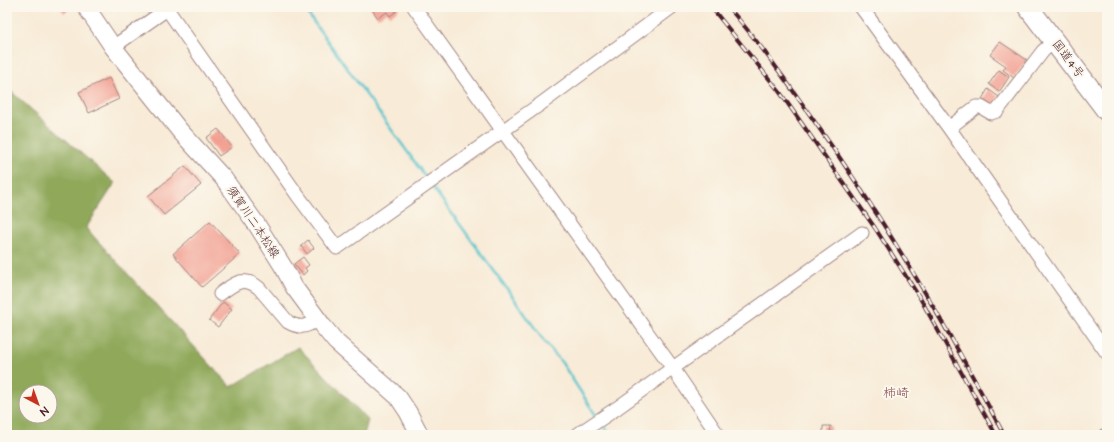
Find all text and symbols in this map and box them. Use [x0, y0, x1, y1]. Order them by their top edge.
street label: 国道4号 [1048, 36, 1088, 82]
street label: 須賀川二本松線 [222, 182, 284, 262]
north arrow [18, 384, 58, 424]
district label: 柿崎 [883, 384, 909, 402]
text: N [37, 403, 52, 419]

